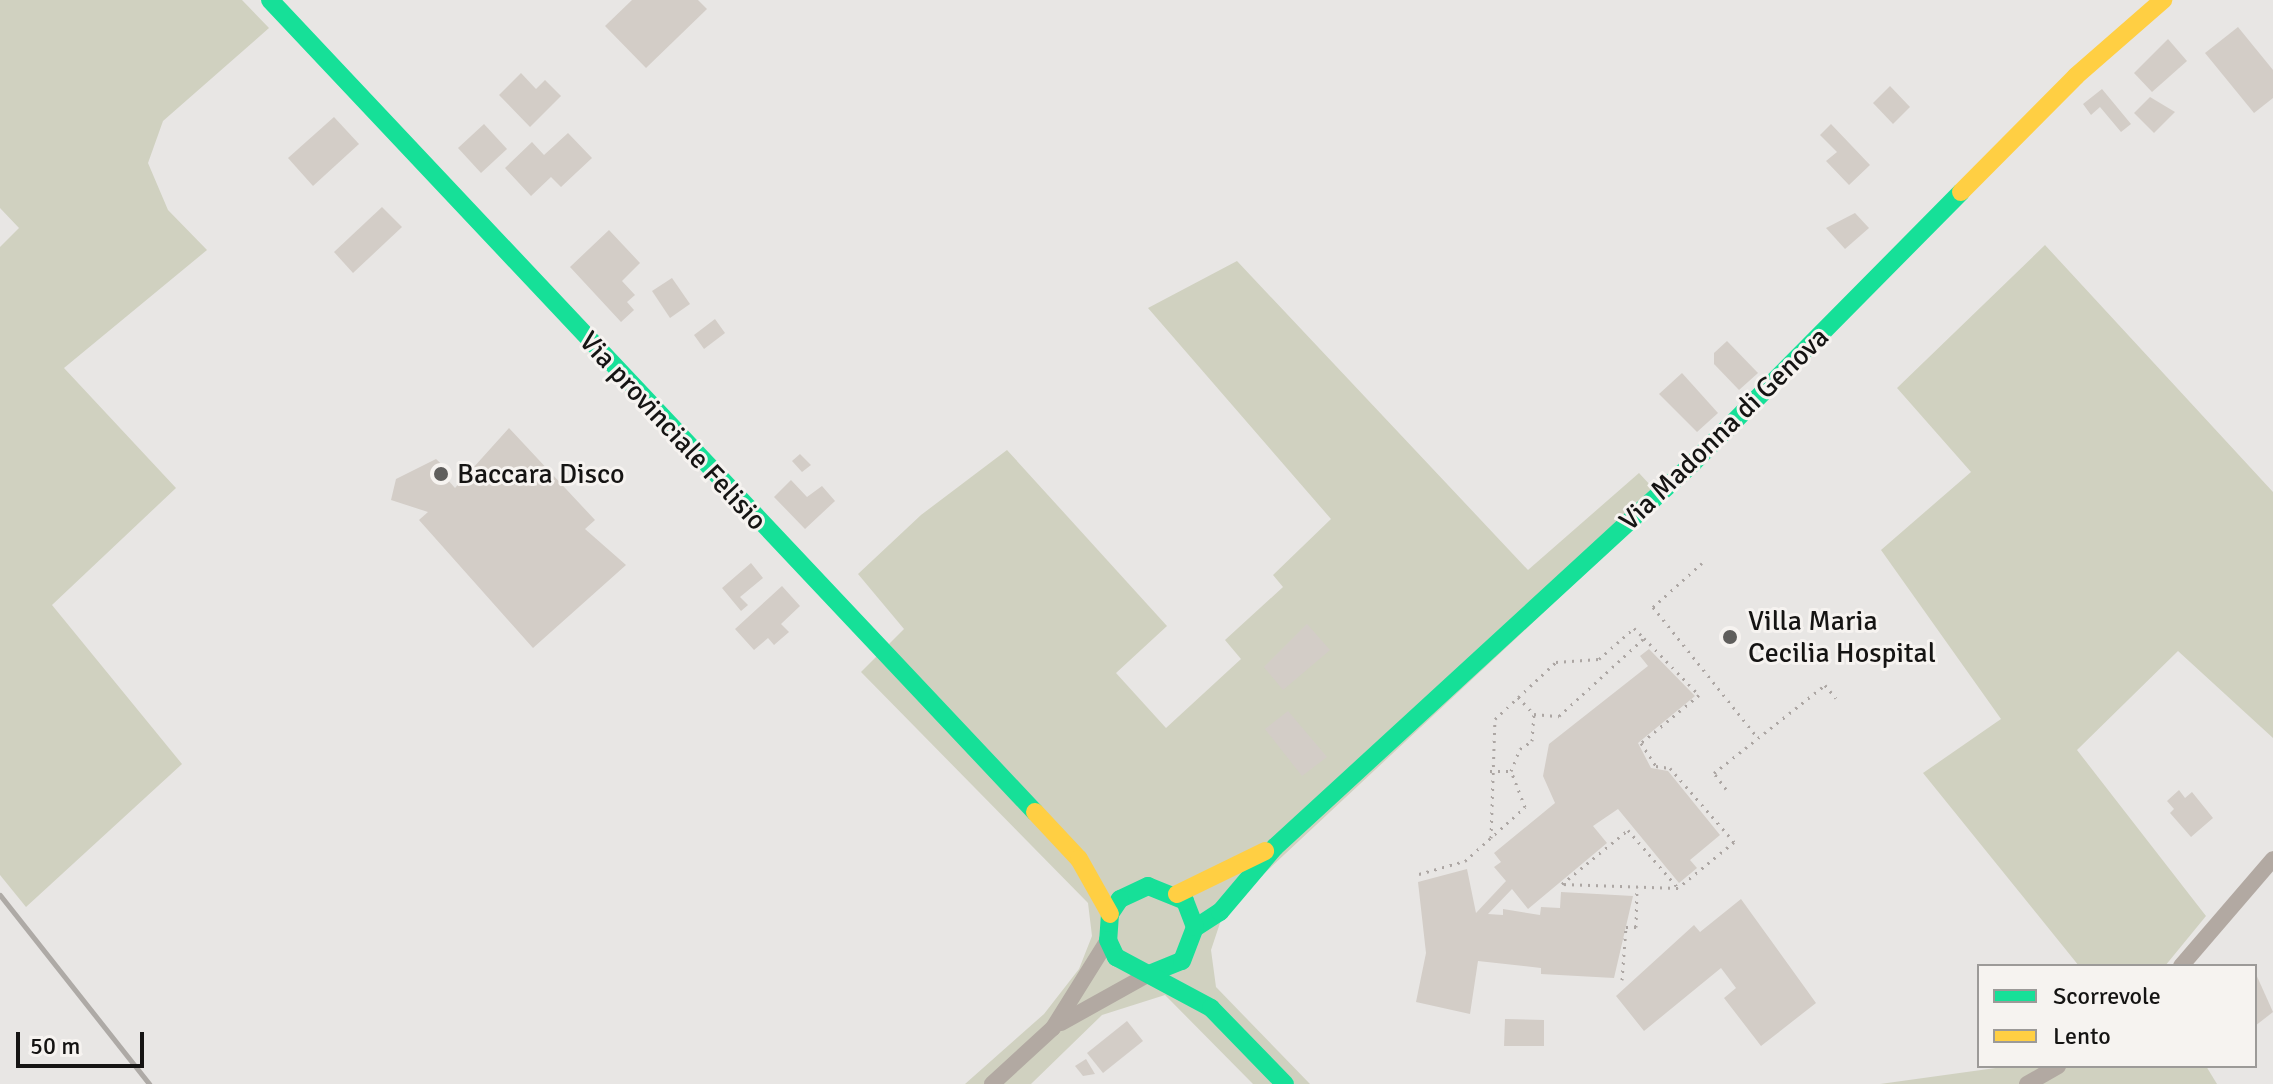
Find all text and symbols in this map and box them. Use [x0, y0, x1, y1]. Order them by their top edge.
street label: Via Madonna di Genova [1612, 320, 1836, 538]
street label: Via provinciale Felisio [572, 325, 774, 537]
place label: Baccara Disco [457, 457, 624, 491]
marker: Baccara Disco [432, 465, 450, 483]
place label: Villa Maria Cecilia Hospital [1748, 604, 1936, 670]
marker: Villa Maria Cecilia Hospital [1719, 626, 1741, 648]
legend [1977, 964, 2257, 1068]
text: Scorrevole [2053, 981, 2161, 1011]
scale bar [20, 1016, 148, 1066]
text: Lento [2053, 1021, 2111, 1051]
text: 50 m [30, 1031, 80, 1061]

